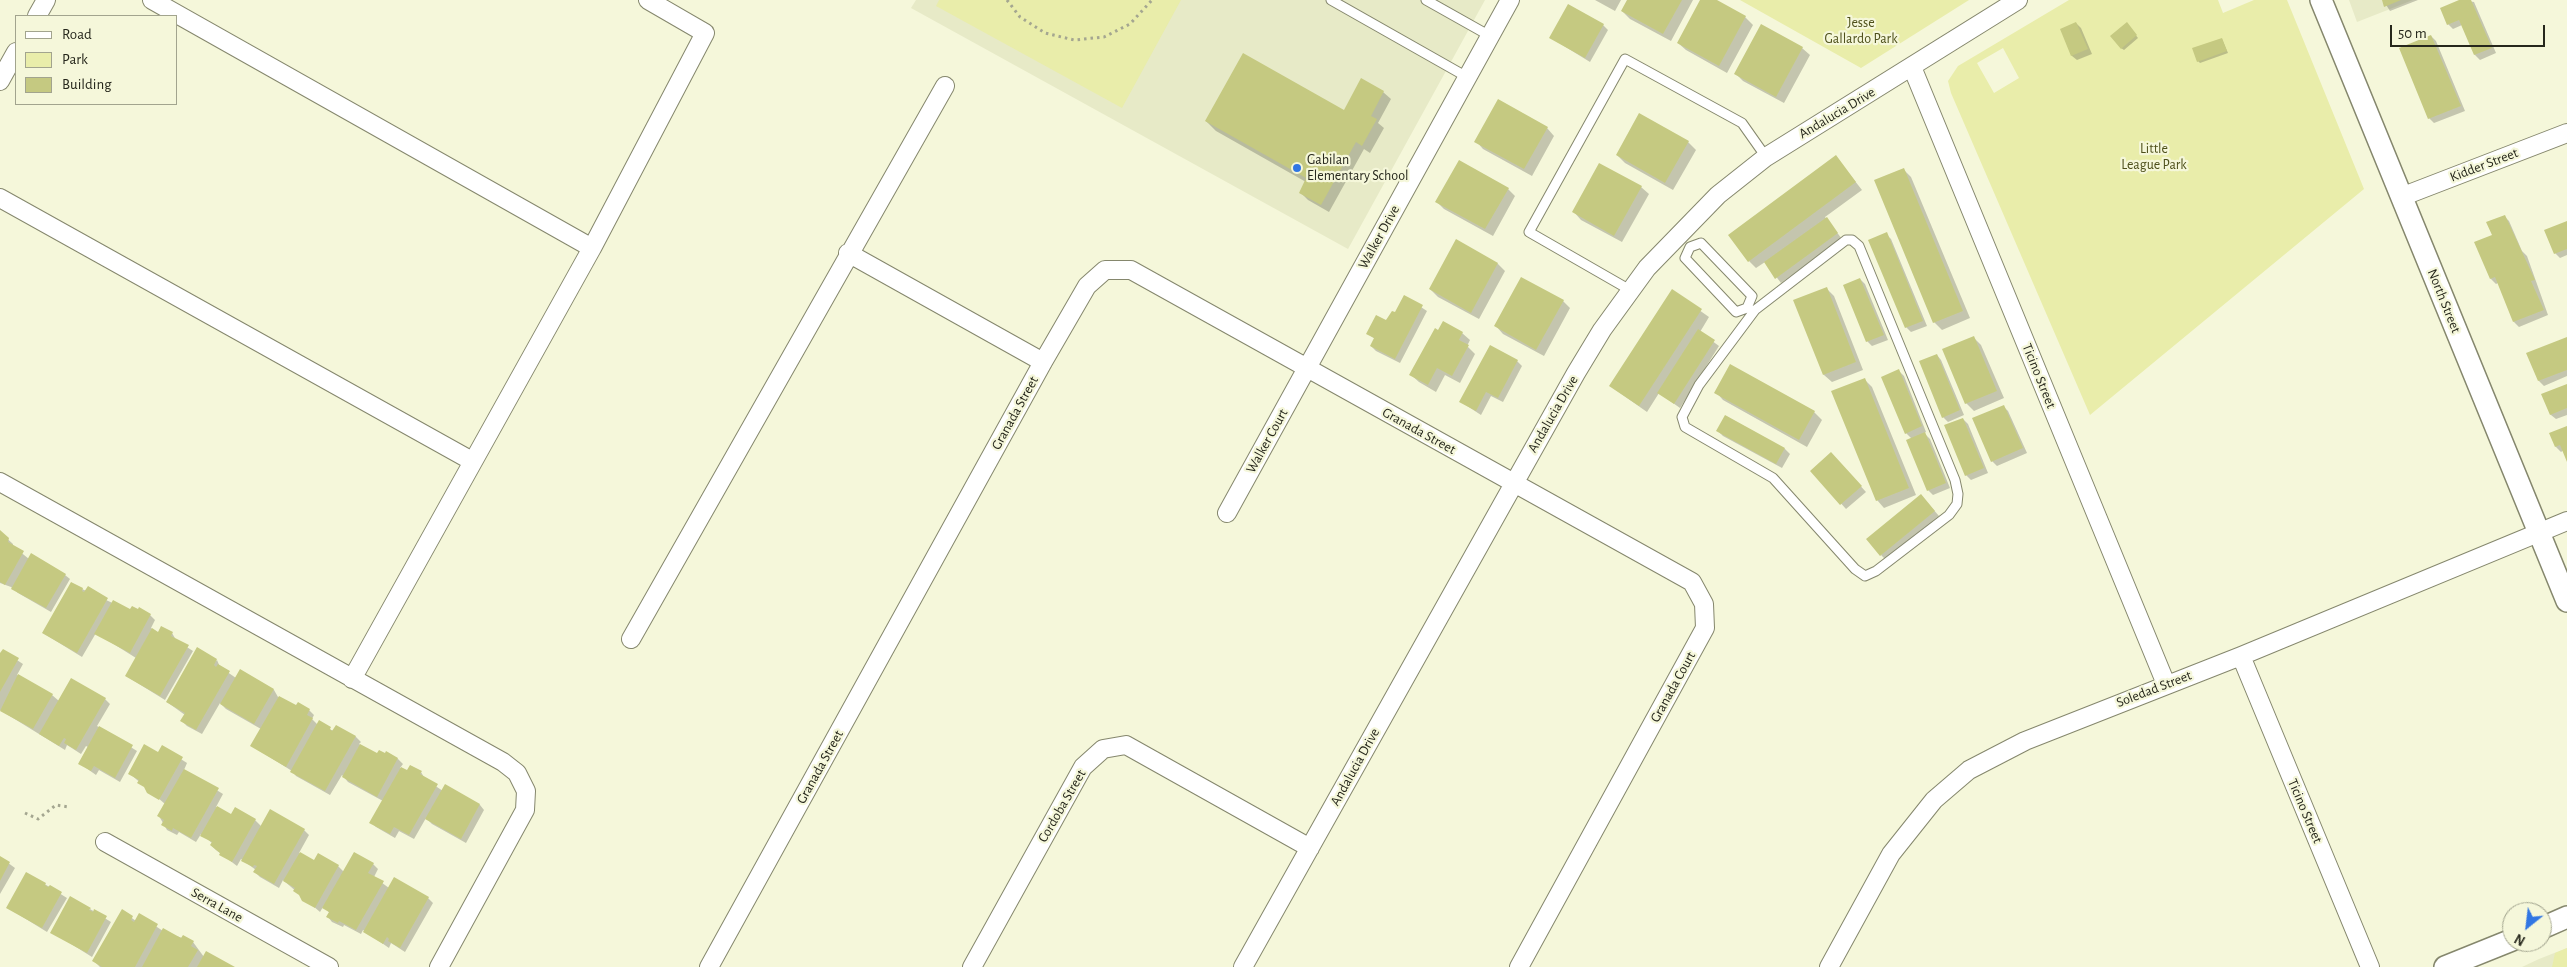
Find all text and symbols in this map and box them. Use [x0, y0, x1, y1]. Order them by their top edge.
legend [15, 15, 178, 105]
park label: Jesse Gallardo Park [1824, 15, 1898, 48]
scale bar [2392, 15, 2547, 47]
text: 50 m [2398, 26, 2427, 41]
text: Road [62, 27, 92, 42]
text: Park [62, 52, 88, 67]
text: Building [62, 77, 112, 92]
street label: Andalucia Drive [1796, 84, 1878, 142]
park label: Little League Park [2121, 141, 2187, 174]
street label: Kidder Street [2447, 144, 2521, 186]
place label: Gabilan Elementary School [1307, 152, 1408, 184]
marker: Gabilan Elementary School [1291, 162, 1303, 174]
street label: Walker Drive [1355, 202, 1403, 272]
street label: North Street [2424, 267, 2464, 335]
street label: Ticino Street [2018, 341, 2060, 411]
street label: Andalucia Drive [1524, 372, 1582, 456]
street label: Granada Street [988, 373, 1042, 453]
street label: Granada Street [1379, 404, 1459, 458]
street label: Walker Court [1242, 406, 1292, 476]
street label: Granada Court [1647, 649, 1699, 725]
street label: Soledad Street [2114, 667, 2194, 711]
street label: Andalucia Drive [1327, 725, 1383, 809]
street label: Granada Street [793, 727, 847, 807]
street label: Cordoba Street [1034, 767, 1090, 845]
street label: Ticino Street [2284, 776, 2326, 846]
street label: Serra Lane [188, 884, 246, 926]
north arrow [2502, 902, 2552, 952]
text: N [2513, 931, 2528, 948]

